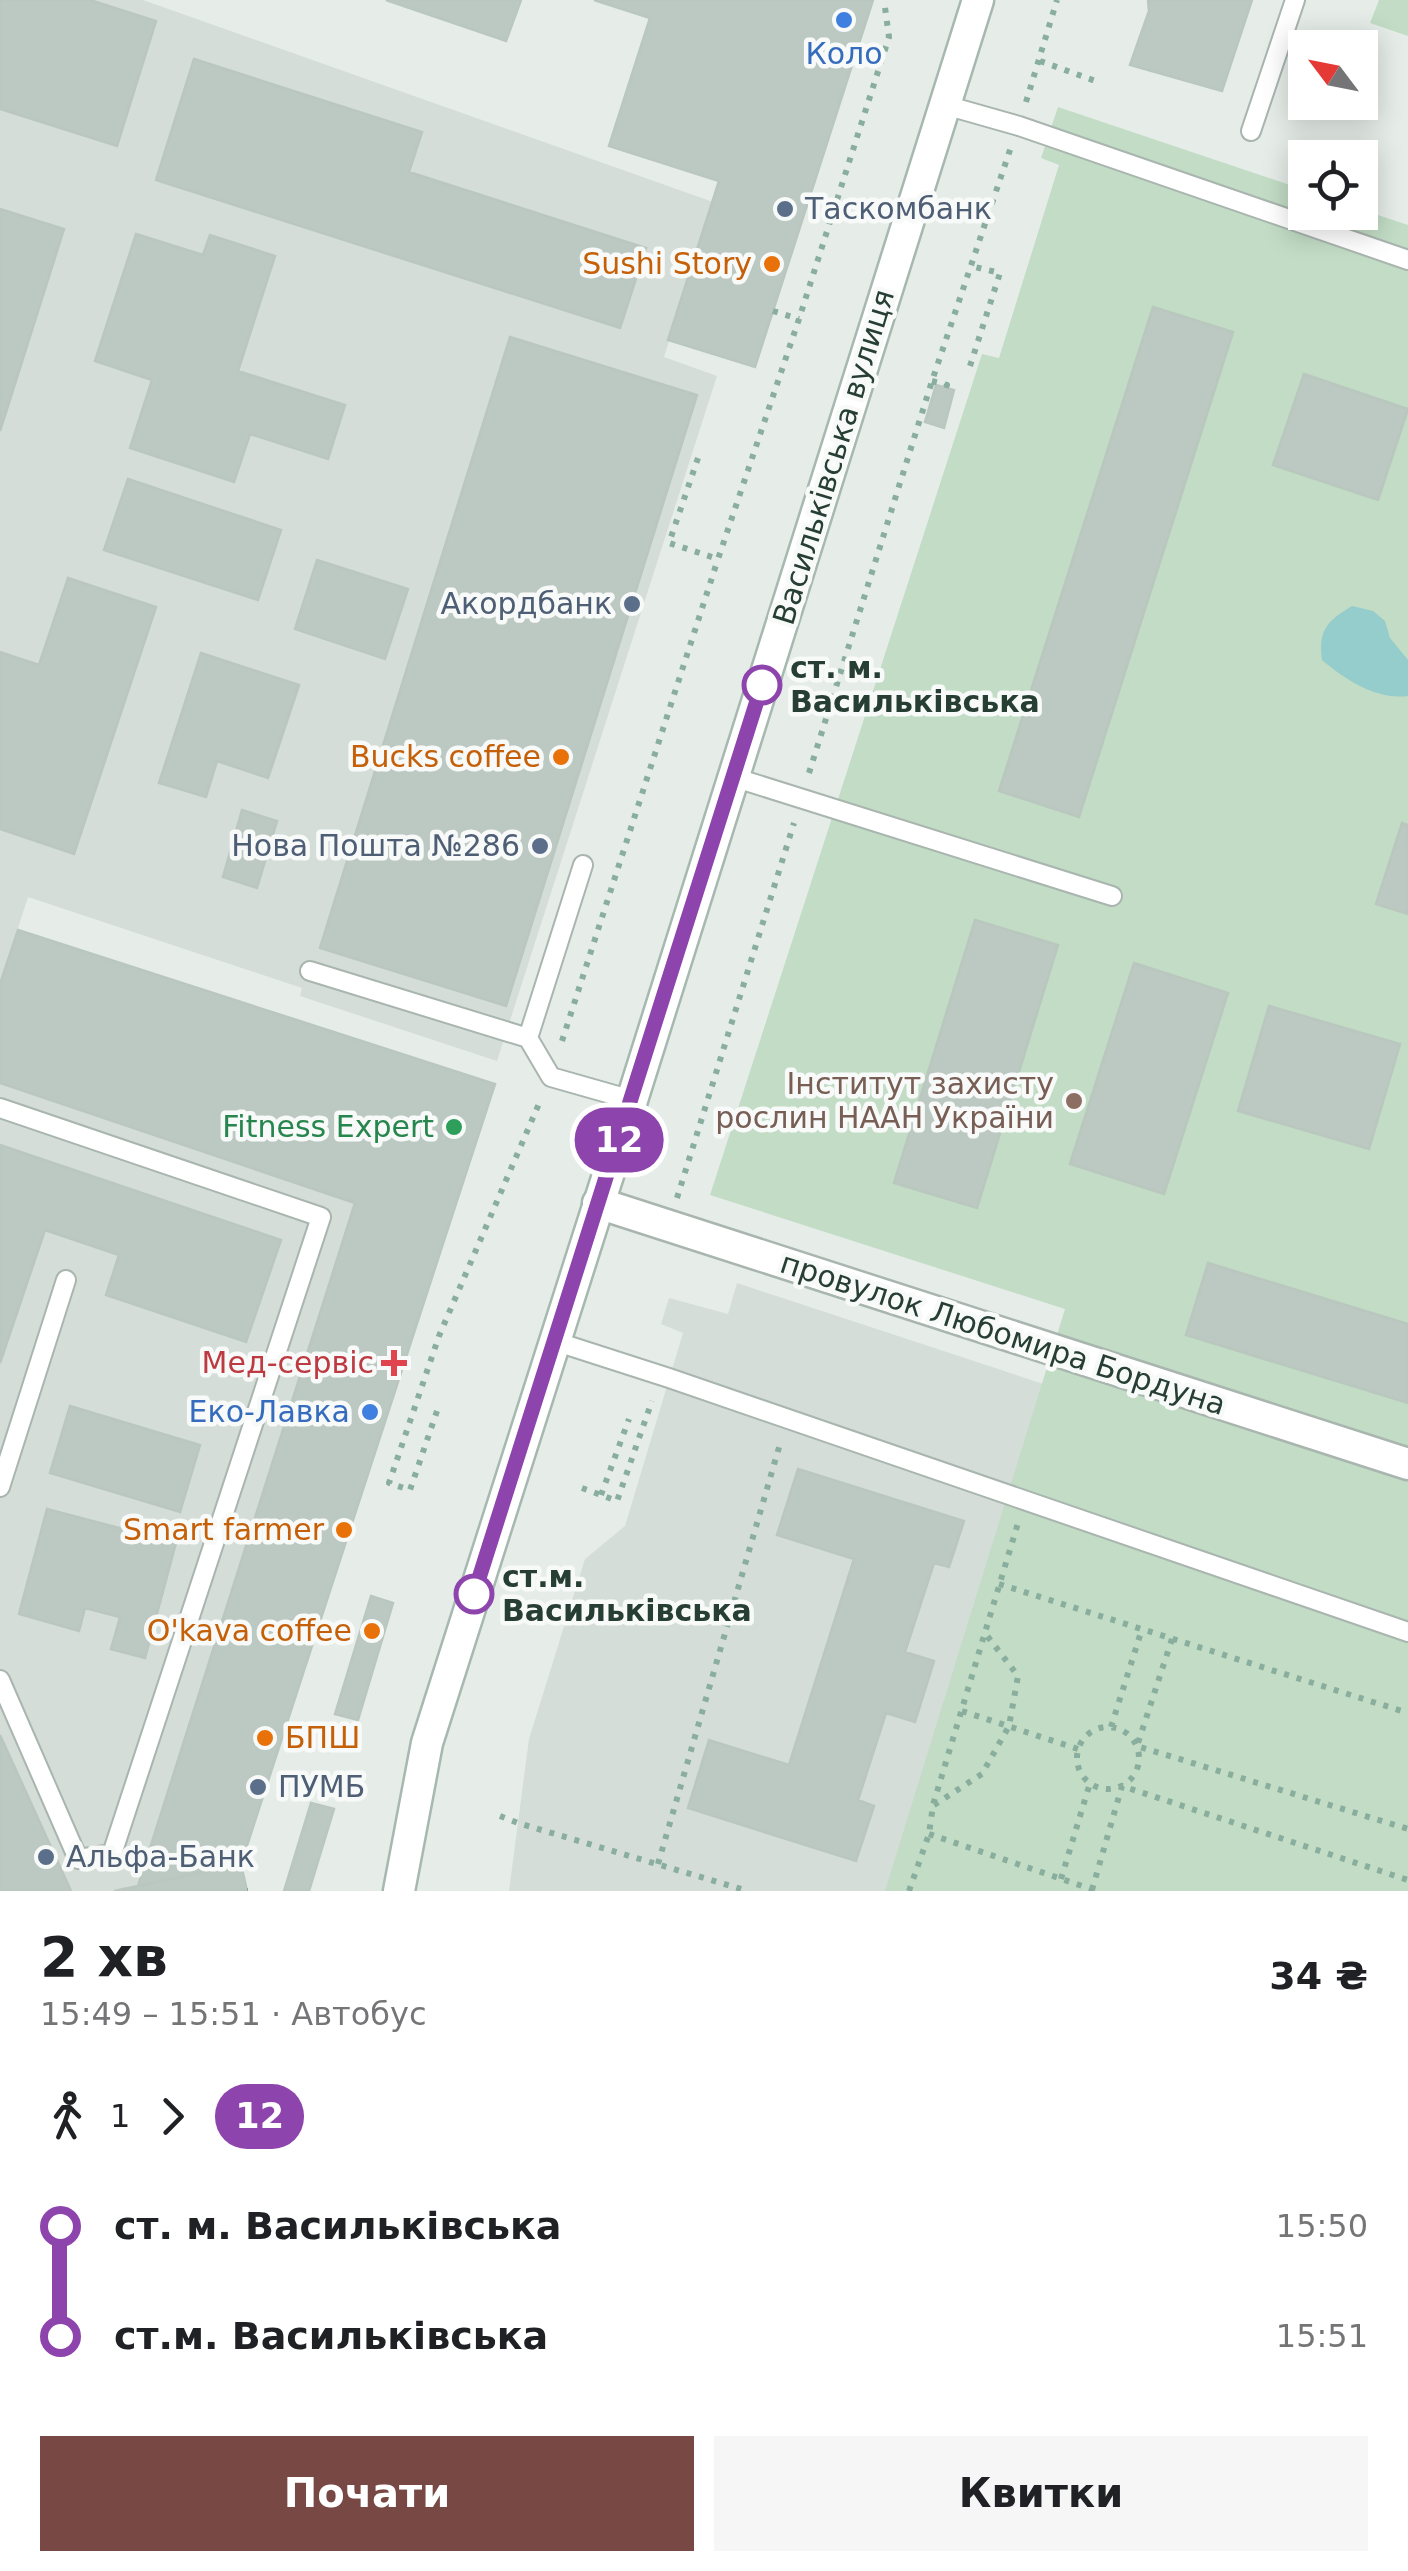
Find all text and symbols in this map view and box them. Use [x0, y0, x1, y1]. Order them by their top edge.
marker: Коло [833, 9, 855, 31]
north arrow [1288, 30, 1378, 120]
map controls [1288, 30, 1378, 230]
place label: Коло [805, 36, 883, 71]
button: locate [1288, 140, 1378, 230]
place label: Таскомбанк [804, 191, 992, 226]
marker: Таскомбанк [774, 198, 796, 220]
place label: Sushi Story [582, 246, 752, 281]
marker: Sushi Story [761, 253, 783, 275]
street label: Васильківська вулиця [766, 285, 901, 629]
place label: Акордбанк [441, 586, 612, 621]
marker: Акордбанк [621, 593, 643, 615]
place label: ст. м. Васильківська [790, 650, 1040, 719]
marker: ст. м. Васильківська [743, 666, 781, 704]
place label: Bucks coffee [350, 739, 541, 774]
marker: Bucks coffee [550, 746, 572, 768]
place label: Нова Пошта №286 [231, 828, 520, 863]
marker: Нова Пошта №286 [529, 835, 551, 857]
place label: Інститут захисту рослин НААН України [715, 1066, 1054, 1135]
marker: Інститут захисту рослин НААН України [1063, 1090, 1085, 1112]
line badge: 12 [574, 1108, 664, 1172]
place label: Fitness Expert [222, 1109, 434, 1144]
marker: Fitness Expert [443, 1116, 465, 1138]
text: 12 [595, 1120, 643, 1160]
street label: провулок Любомира Бордуна [776, 1245, 1230, 1422]
place label: Мед-сервіс [202, 1345, 374, 1380]
marker: Мед-сервіс [383, 1352, 405, 1374]
place label: Еко-Лавка [189, 1394, 350, 1429]
marker: Еко-Лавка [359, 1401, 381, 1423]
place label: Smart farmer [123, 1512, 325, 1547]
marker: Smart farmer [333, 1519, 355, 1541]
place label: ст.м. Васильківська [502, 1559, 752, 1628]
marker: ст.м. Васильківська [455, 1575, 493, 1613]
place label: O'kava coffee [147, 1613, 352, 1648]
marker: O'kava coffee [361, 1620, 383, 1642]
place label: БПШ [285, 1720, 360, 1755]
marker: БПШ [254, 1727, 276, 1749]
place label: ПУМБ [278, 1769, 365, 1804]
marker: ПУМБ [247, 1776, 269, 1798]
place label: Альфа-Банк [66, 1839, 255, 1874]
marker: Альфа-Банк [35, 1846, 57, 1868]
text: 2 хв [40, 1925, 168, 1989]
text: 34 ₴ [1269, 1954, 1368, 1998]
text: 15:49 – 15:51 · Автобус [40, 1995, 427, 2033]
icon: walk [40, 2089, 95, 2144]
icon: forward [145, 2089, 200, 2144]
text: 12 [235, 2096, 284, 2136]
text: 1 [110, 2097, 130, 2135]
text: ст. м. Васильківська [114, 2204, 561, 2248]
text: 15:50 [1276, 2207, 1368, 2245]
text: ст.м. Васильківська [114, 2314, 548, 2358]
text: 15:51 [1276, 2317, 1368, 2355]
button: Почати [40, 2436, 694, 2551]
button: Квитки [714, 2436, 1368, 2551]

